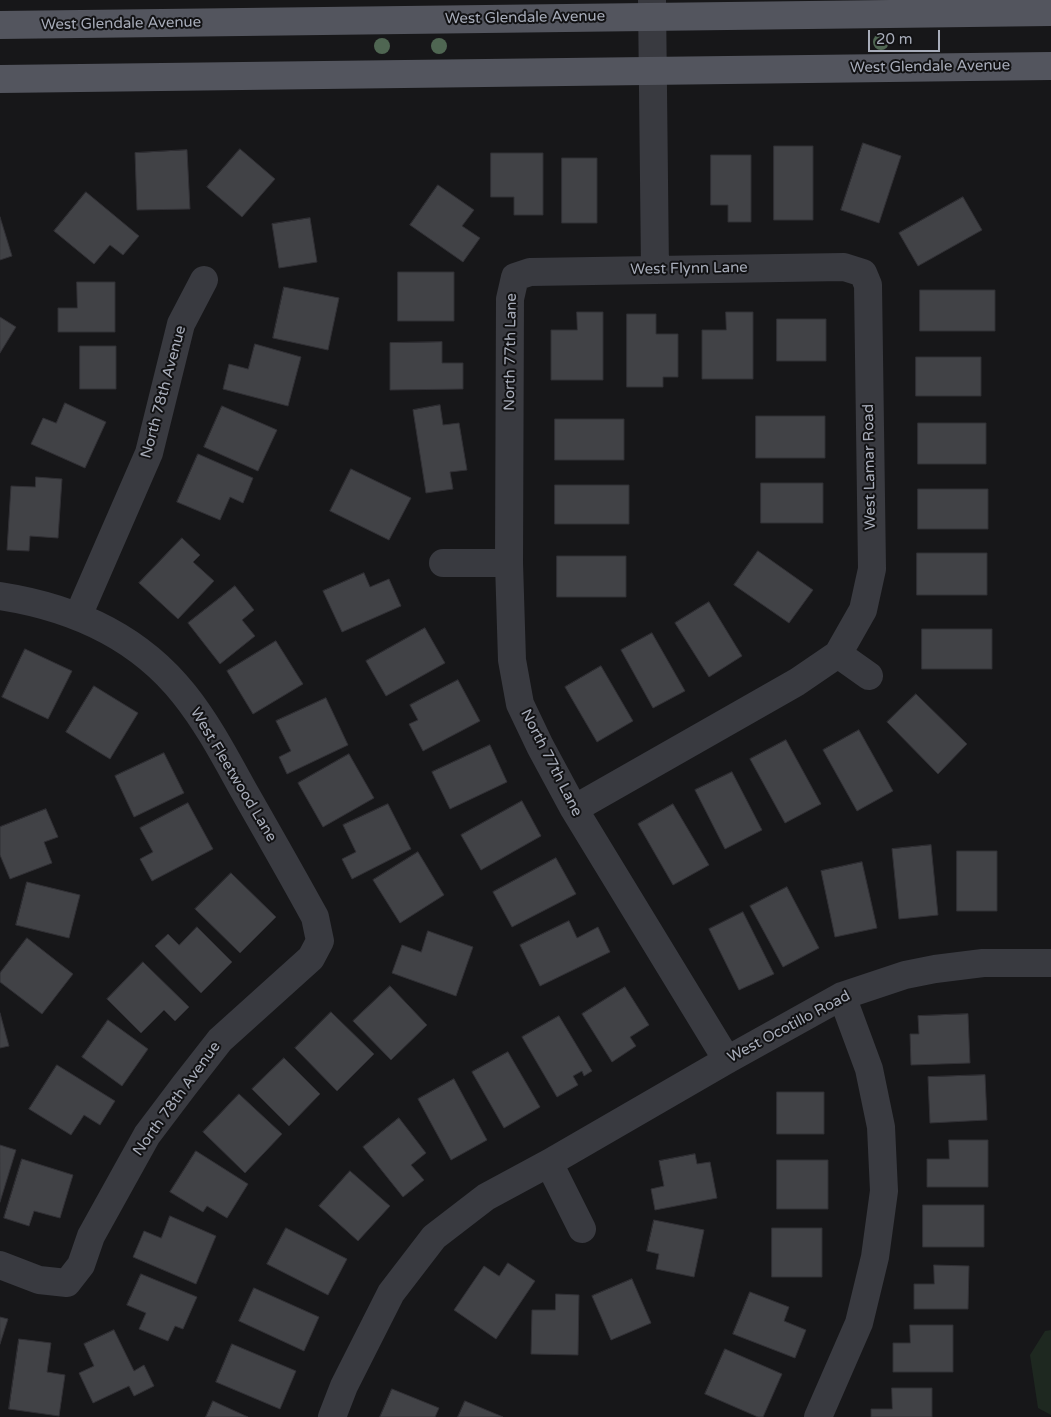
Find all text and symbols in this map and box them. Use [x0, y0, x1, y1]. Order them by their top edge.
street label: West Glendale Avenue [445, 8, 605, 28]
street label: West Glendale Avenue [41, 14, 201, 34]
scale bar [871, 20, 944, 52]
text: 20 m [876, 30, 913, 48]
street label: West Glendale Avenue [850, 57, 1010, 77]
street label: West Flynn Lane [630, 259, 748, 279]
street label: North 77th Lane [501, 293, 521, 411]
street label: North 78th Avenue [138, 324, 190, 460]
street label: West Lamar Road [860, 404, 880, 530]
street label: West Fleetwood Lane [186, 705, 280, 845]
street label: North 77th Lane [516, 706, 586, 820]
street label: West Ocotillo Road [725, 987, 853, 1067]
street label: North 78th Avenue [130, 1038, 224, 1160]

